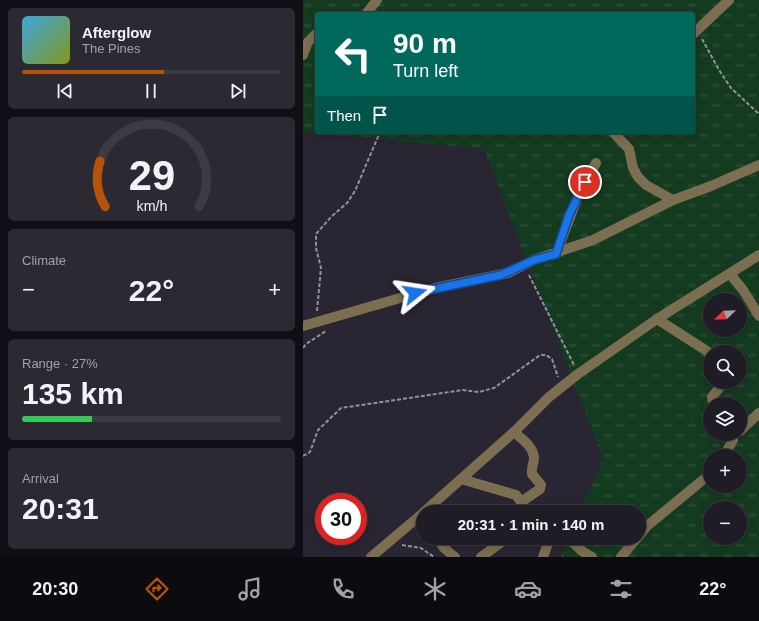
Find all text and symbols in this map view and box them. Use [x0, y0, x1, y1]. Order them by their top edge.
text: Afterglow [82, 24, 151, 41]
icon: left [327, 28, 379, 80]
text: 90 m [393, 28, 457, 59]
text: The Pines [82, 41, 141, 56]
text: Turn left [393, 61, 458, 81]
icon: previous [54, 80, 76, 102]
icon: pause [140, 80, 162, 102]
icon: next [227, 80, 249, 102]
icon: arrive [369, 104, 391, 126]
text: Then [327, 107, 361, 124]
text: 29 [128, 152, 175, 199]
pin [568, 165, 602, 199]
icon: arrive [574, 171, 596, 193]
text: km/h [136, 198, 167, 214]
text: Climate [22, 253, 66, 268]
position arrow [394, 272, 436, 314]
text: 22° [129, 274, 174, 307]
text: − [22, 277, 35, 302]
text: + [268, 277, 281, 302]
north arrow [703, 293, 747, 337]
map controls [703, 293, 747, 545]
button: search [703, 345, 747, 389]
text: Range · 27% [22, 356, 98, 371]
text: 135 km [22, 377, 124, 410]
button: layers [703, 397, 747, 441]
button: + [703, 449, 747, 493]
text: Arrival [22, 471, 59, 486]
text: 20:31 [22, 492, 99, 525]
speed limit sign: 30 [315, 493, 367, 545]
button: − [703, 501, 747, 545]
text: 20:31 · 1 min · 140 m [458, 516, 604, 533]
icon: directions [143, 575, 171, 603]
icon: music [236, 575, 264, 603]
icon: phone [329, 575, 357, 603]
icon: climate [421, 575, 449, 603]
icon: car [514, 575, 542, 603]
icon: filters [607, 575, 635, 603]
text: 20:30 [32, 579, 78, 599]
text: 22° [699, 579, 727, 599]

